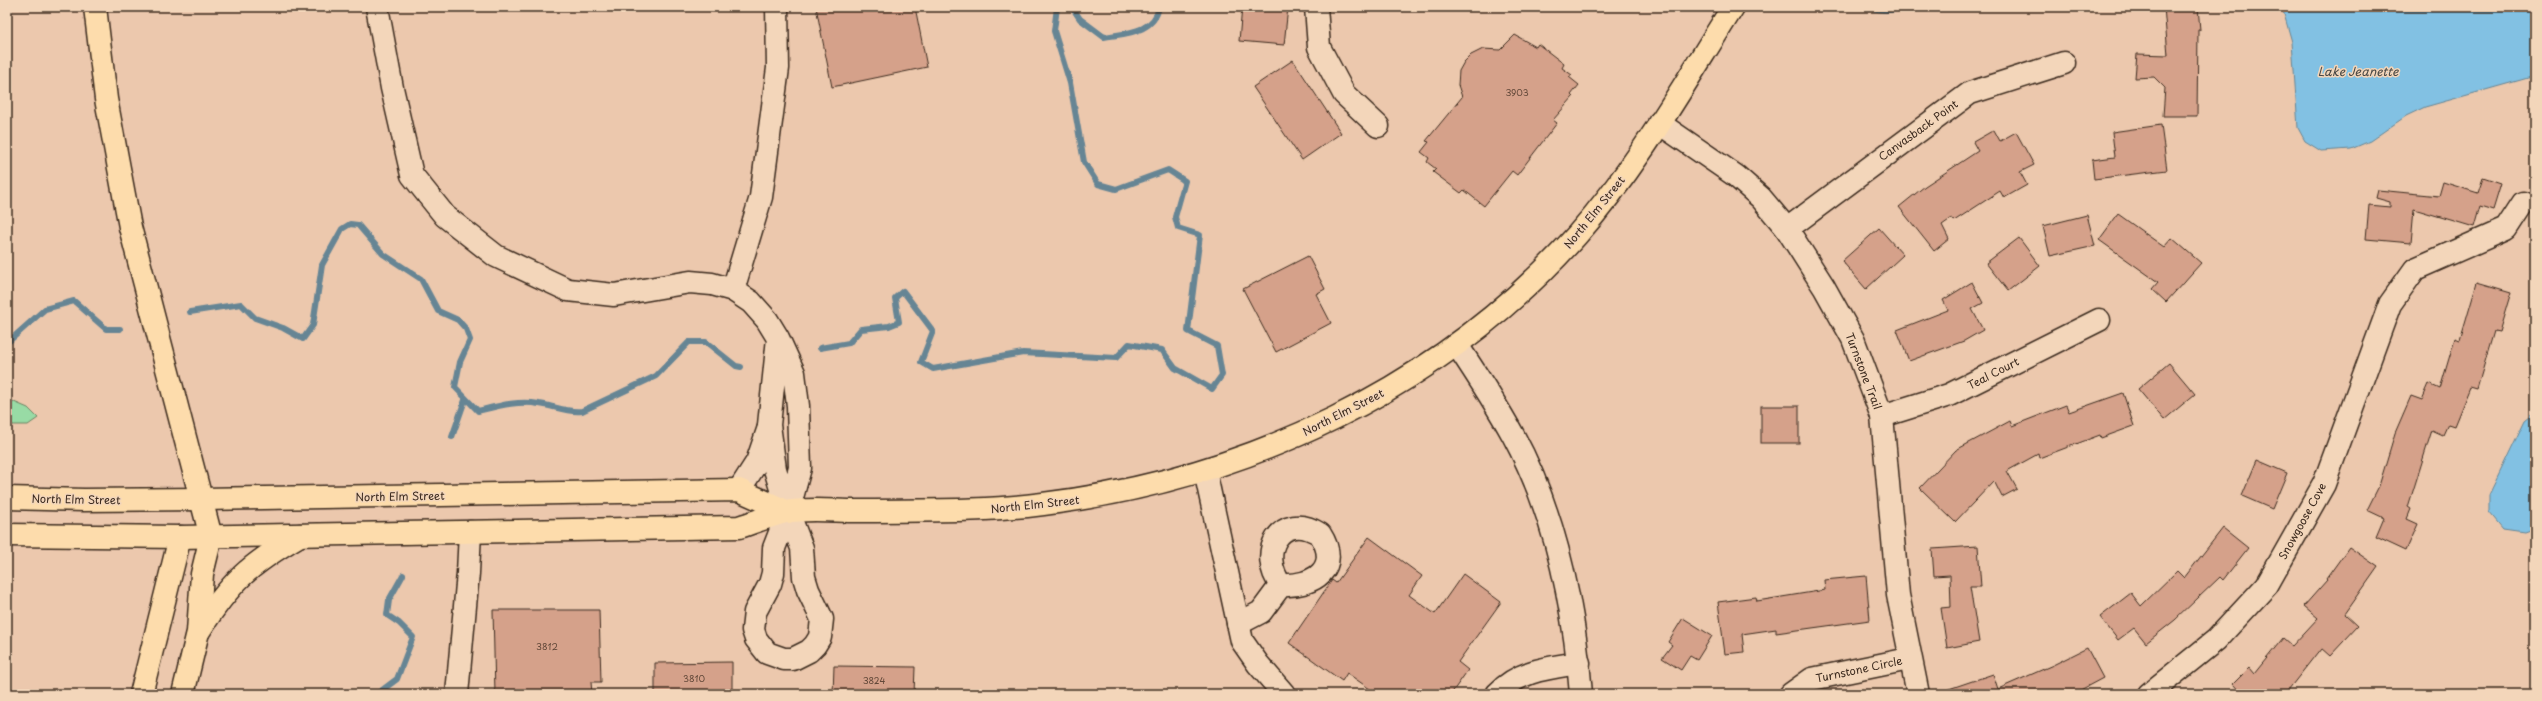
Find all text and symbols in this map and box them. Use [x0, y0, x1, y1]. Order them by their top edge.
water label: Lake Jeanette [2318, 62, 2399, 80]
house number: 3903 [1505, 85, 1529, 99]
street label: Canvasback Point [1875, 95, 1962, 165]
street label: North Elm Street [1559, 172, 1629, 252]
street label: Turnstone Trail [1842, 330, 1886, 412]
street label: Teal Court [1964, 352, 2022, 393]
street label: North Elm Street [1299, 384, 1387, 440]
street label: Snowgoose Cove [2274, 479, 2330, 563]
street label: North Elm Street [355, 487, 445, 505]
street label: North Elm Street [31, 490, 121, 508]
street label: North Elm Street [990, 491, 1081, 517]
house number: 3812 [536, 639, 558, 653]
street label: Turnstone Circle [1814, 652, 1904, 686]
house number: 3810 [683, 671, 705, 685]
house number: 3824 [863, 673, 885, 687]

